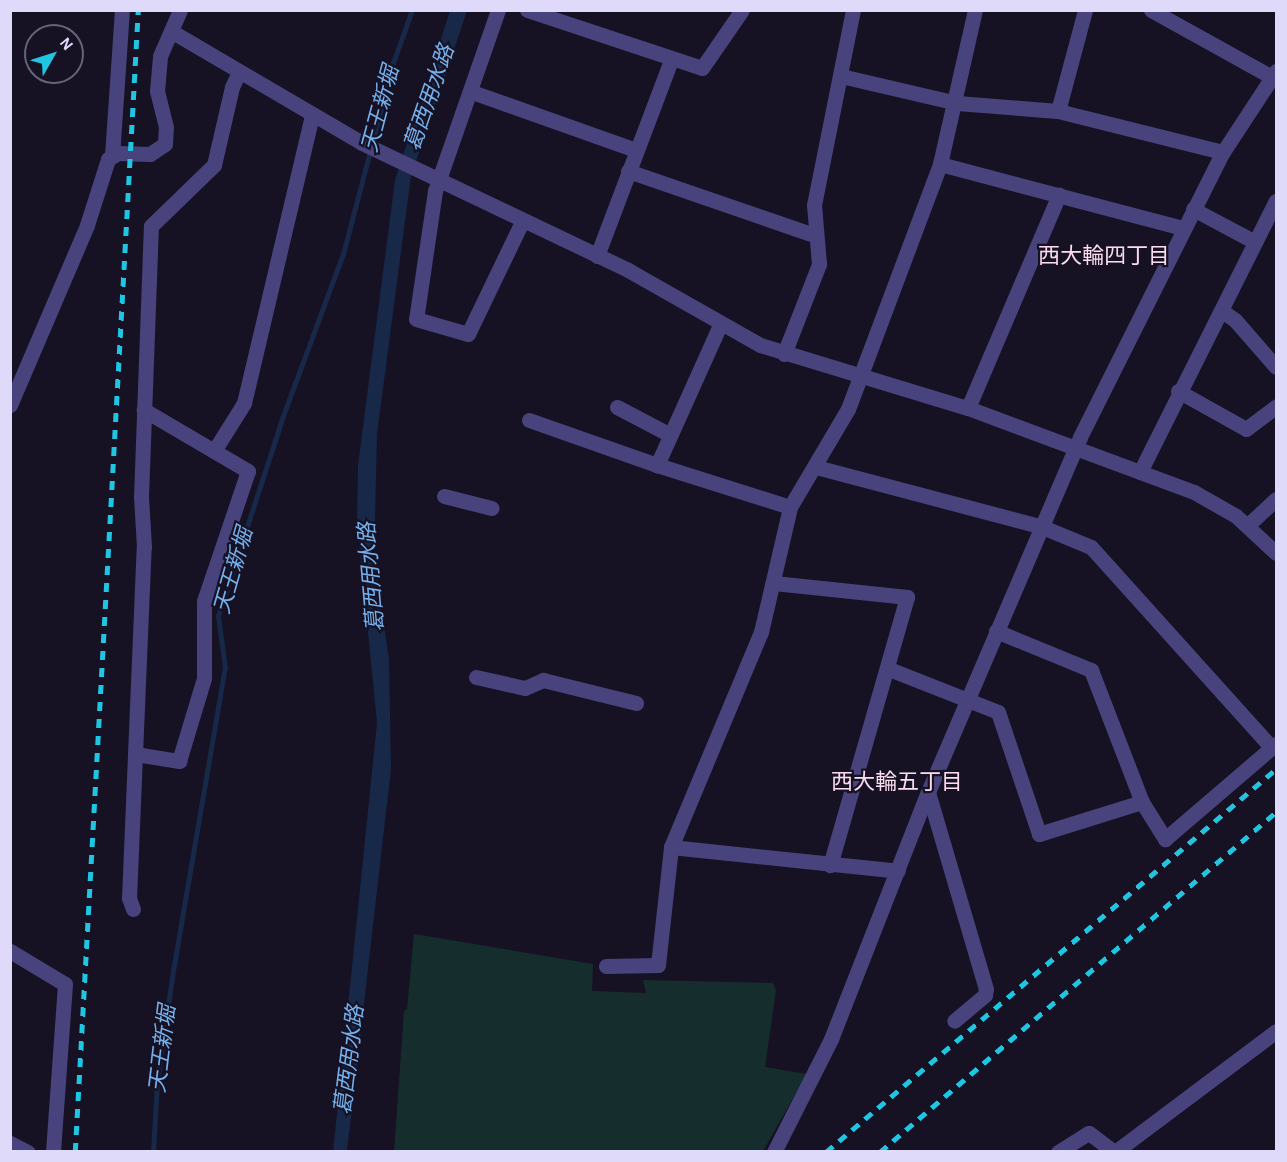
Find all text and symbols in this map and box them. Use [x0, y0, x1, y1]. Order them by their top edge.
north arrow [24, 24, 84, 84]
text: N [57, 35, 76, 53]
water label: 葛西用水路 [400, 42, 460, 154]
water label: 天王新堀 [357, 63, 405, 155]
district label: 西大輪四丁目 [1038, 244, 1170, 270]
water label: 葛西用水路 [354, 521, 390, 633]
water label: 天王新堀 [209, 525, 259, 617]
district label: 西大輪五丁目 [831, 770, 963, 796]
water label: 天王新堀 [145, 1004, 181, 1094]
water label: 葛西用水路 [330, 1004, 370, 1116]

